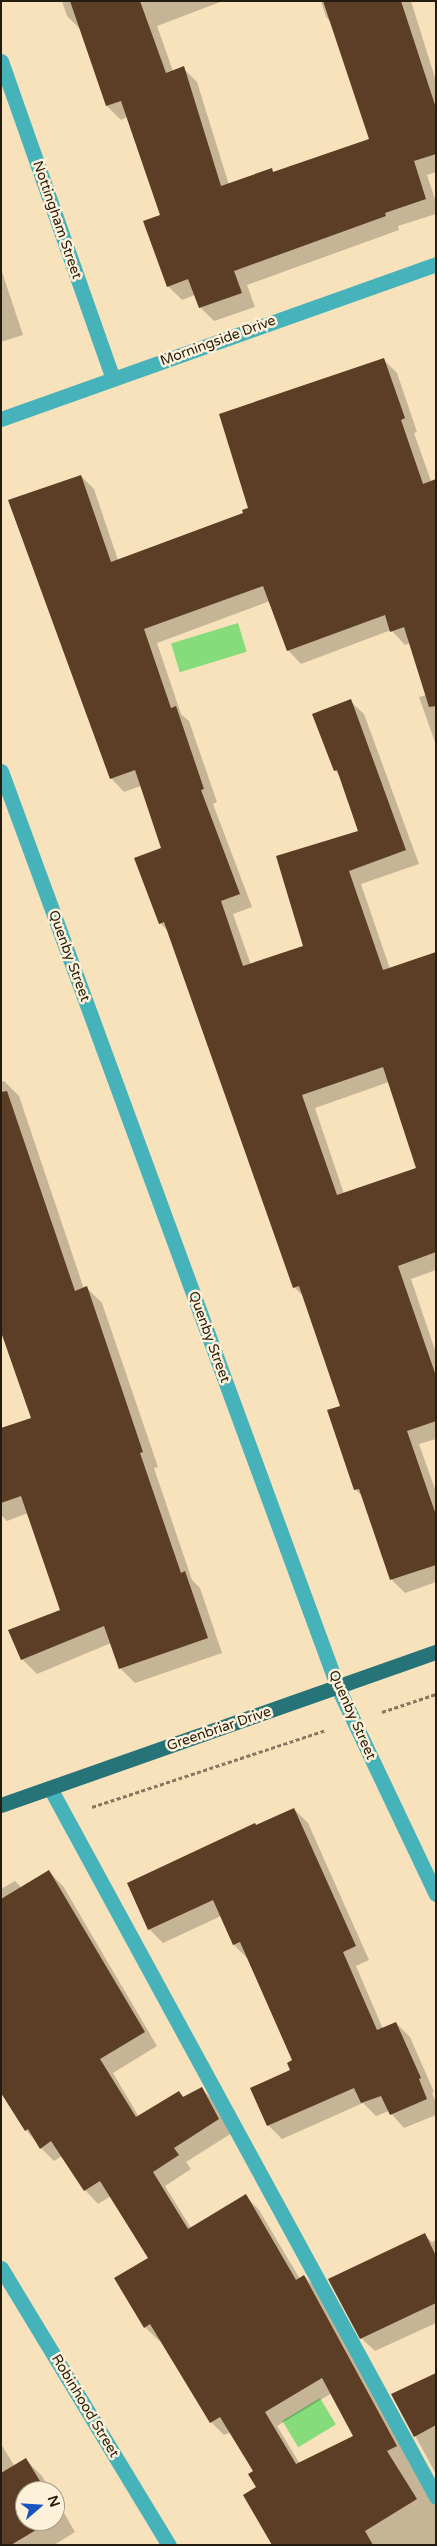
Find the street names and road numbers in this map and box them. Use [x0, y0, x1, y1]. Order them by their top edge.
street label: Nottingham Street [29, 159, 85, 281]
street label: Morningside Drive [158, 312, 278, 370]
street label: Quenby Street [45, 908, 93, 1004]
street label: Quenby Street [185, 1289, 233, 1385]
street label: Quenby Street [325, 1668, 379, 1762]
street label: Greenbriar Drive [165, 1703, 273, 1755]
street label: Robinhood Street [48, 2351, 122, 2461]

